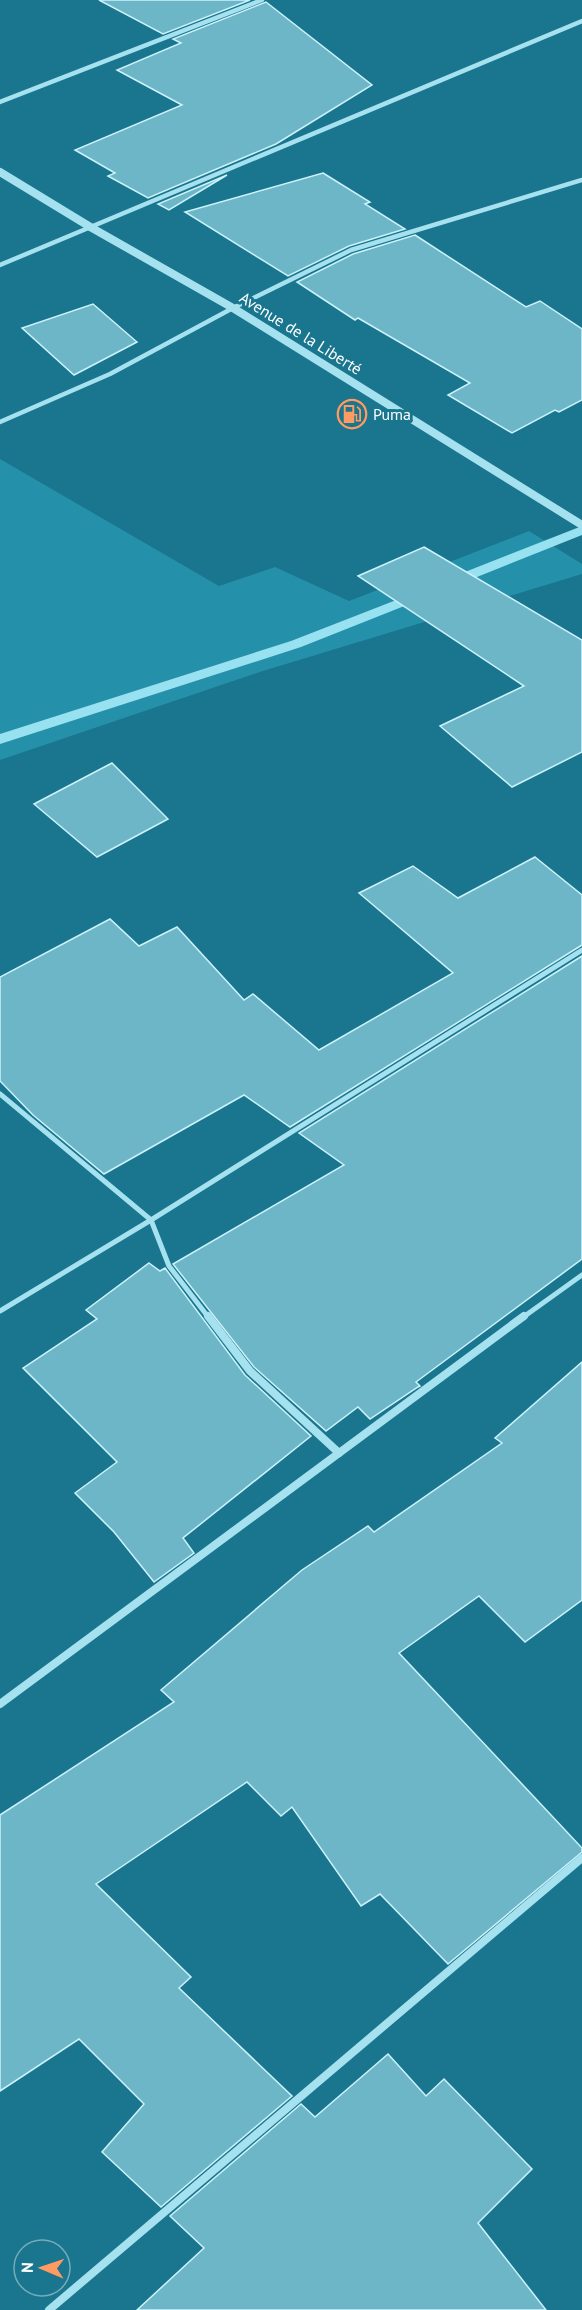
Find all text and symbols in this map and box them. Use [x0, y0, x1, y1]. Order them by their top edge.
street label: Avenue de la Liberté [236, 287, 366, 379]
fuel station icon: Puma [336, 398, 368, 430]
place label: Puma [373, 404, 411, 424]
north arrow [12, 2238, 72, 2298]
text: N [17, 2262, 37, 2273]

